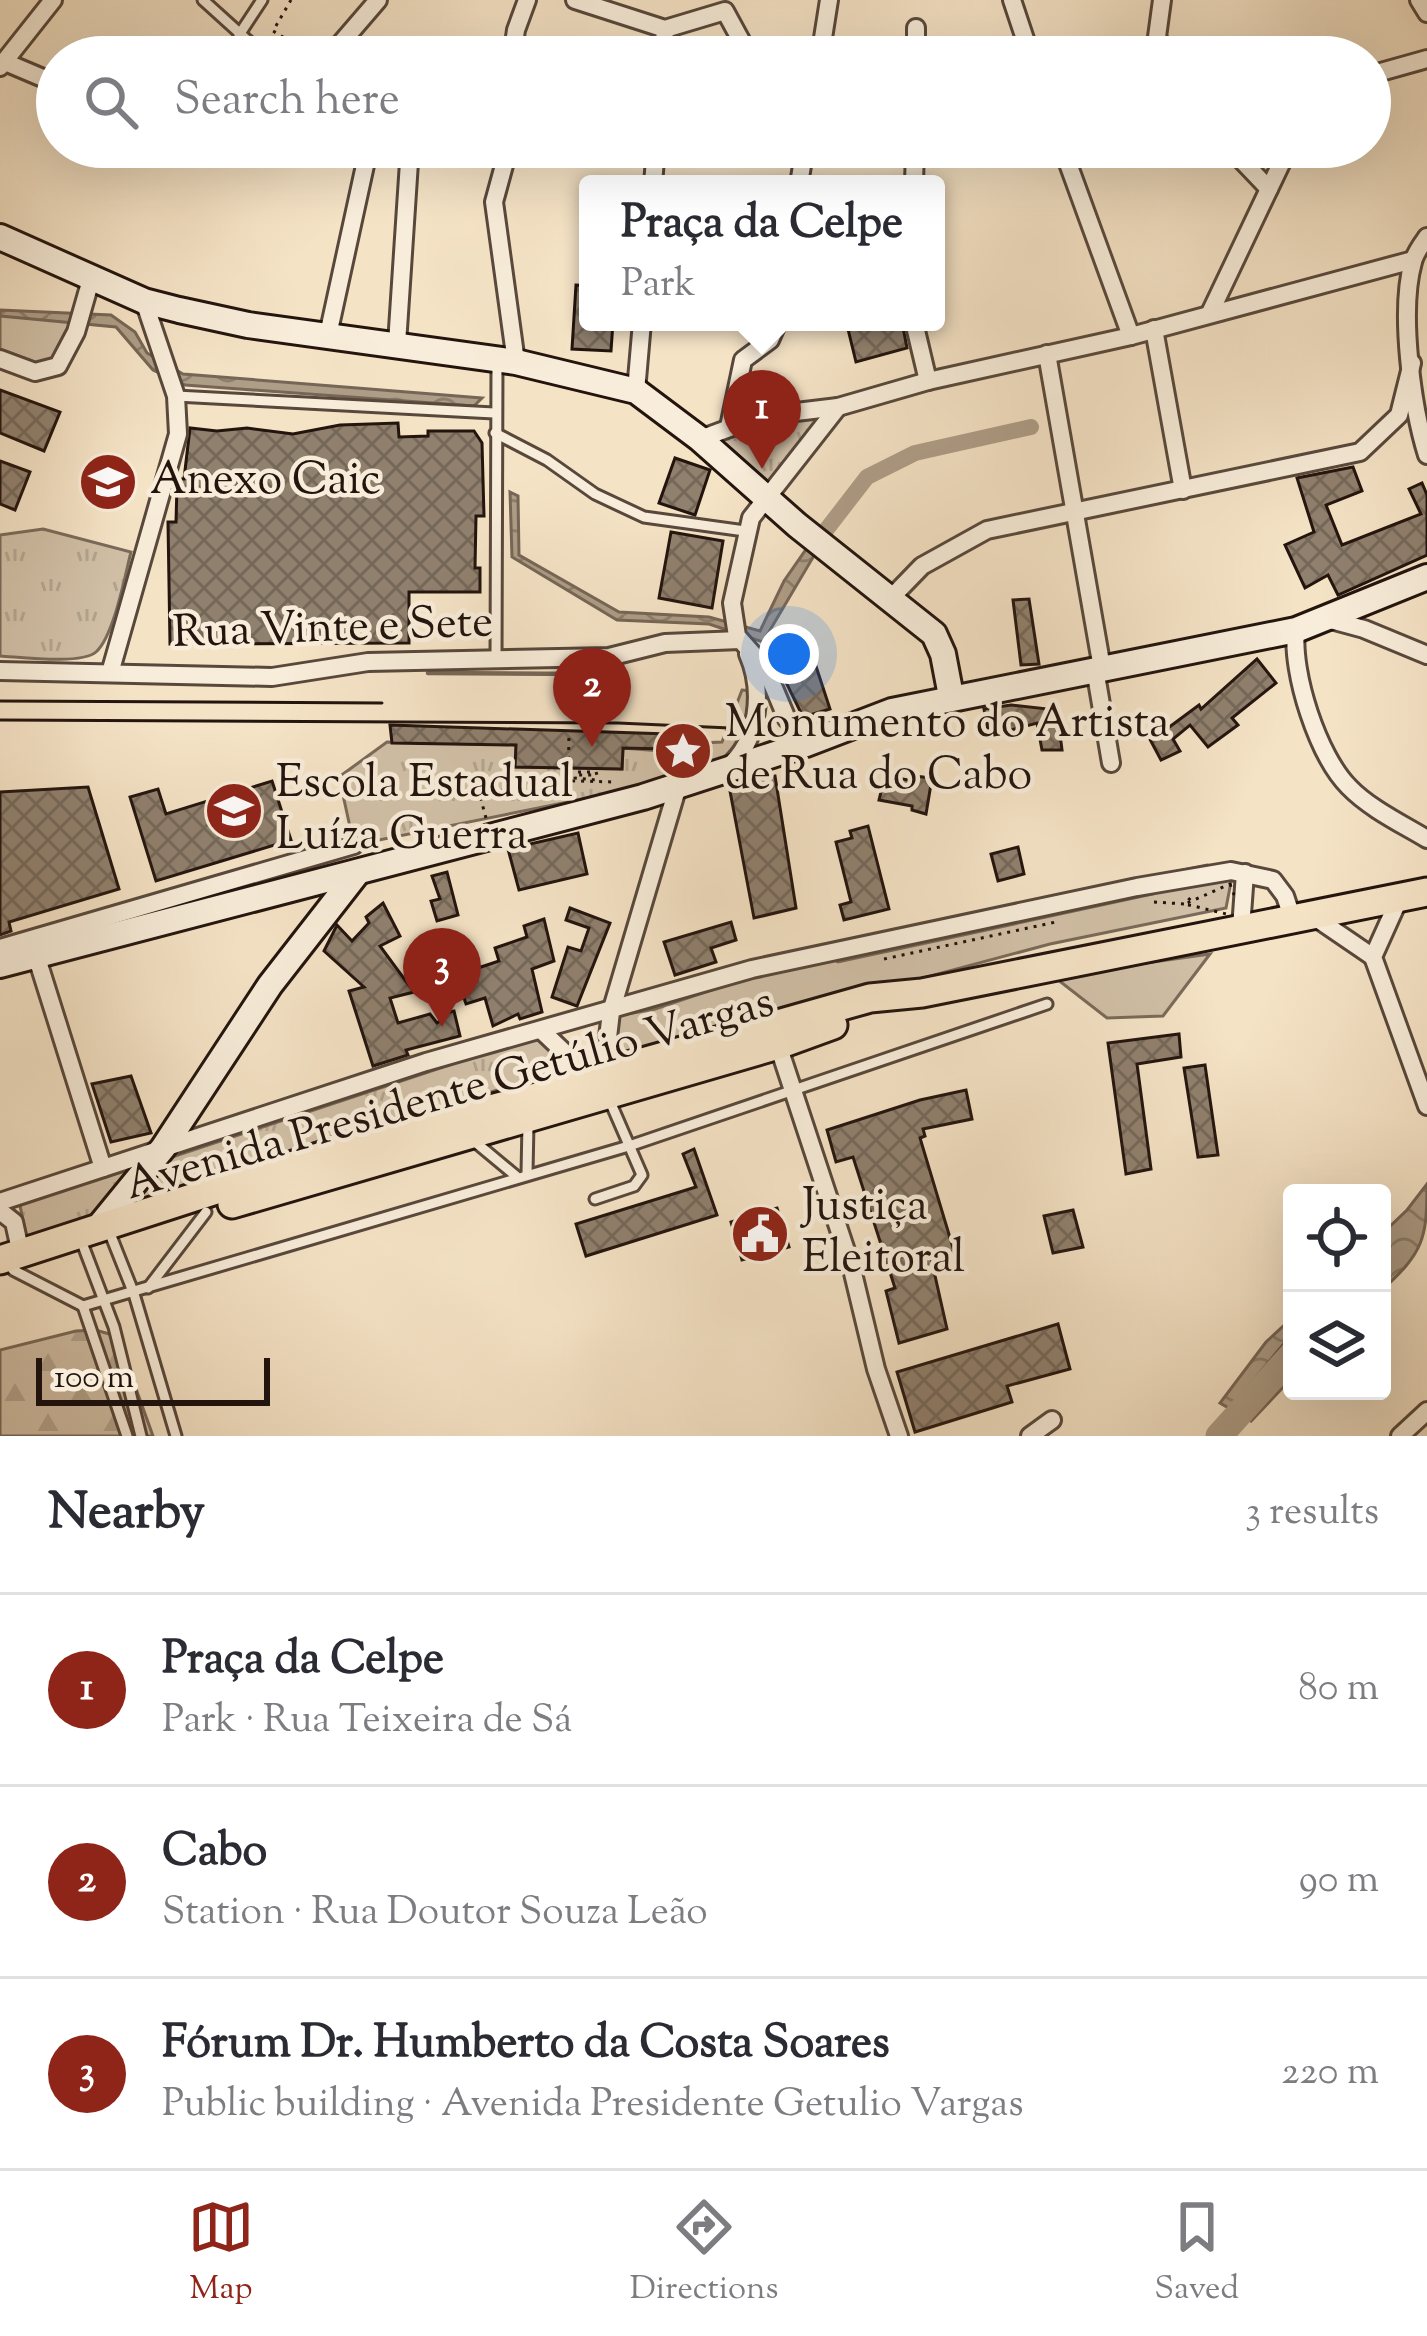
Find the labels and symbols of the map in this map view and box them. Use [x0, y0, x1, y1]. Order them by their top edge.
pin: 1 [723, 370, 801, 469]
place label: Anexo Caic [150, 450, 381, 515]
school or university icon: Anexo Caic [77, 451, 139, 513]
street label: Rua Vinte e Sete [172, 592, 494, 668]
your location [759, 624, 819, 684]
pin: 2 [553, 648, 631, 747]
place label: Monumento do Artista de Rua do Cabo [725, 693, 1170, 810]
place icon: Monumento do Artista de Rua do Cabo [652, 720, 714, 782]
place label: Escola Estadual Luíza Guerra [276, 753, 573, 870]
school or university icon: Escola Estadual Luíza Guerra [203, 780, 265, 842]
pin: 3 [403, 928, 481, 1027]
street label: Avenida Presidente Getúlio Vargas [118, 972, 782, 1220]
place label: Justiça Eleitoral [799, 1176, 965, 1293]
public building icon: Justiça Eleitoral [729, 1203, 791, 1265]
scale bar [36, 1352, 270, 1405]

